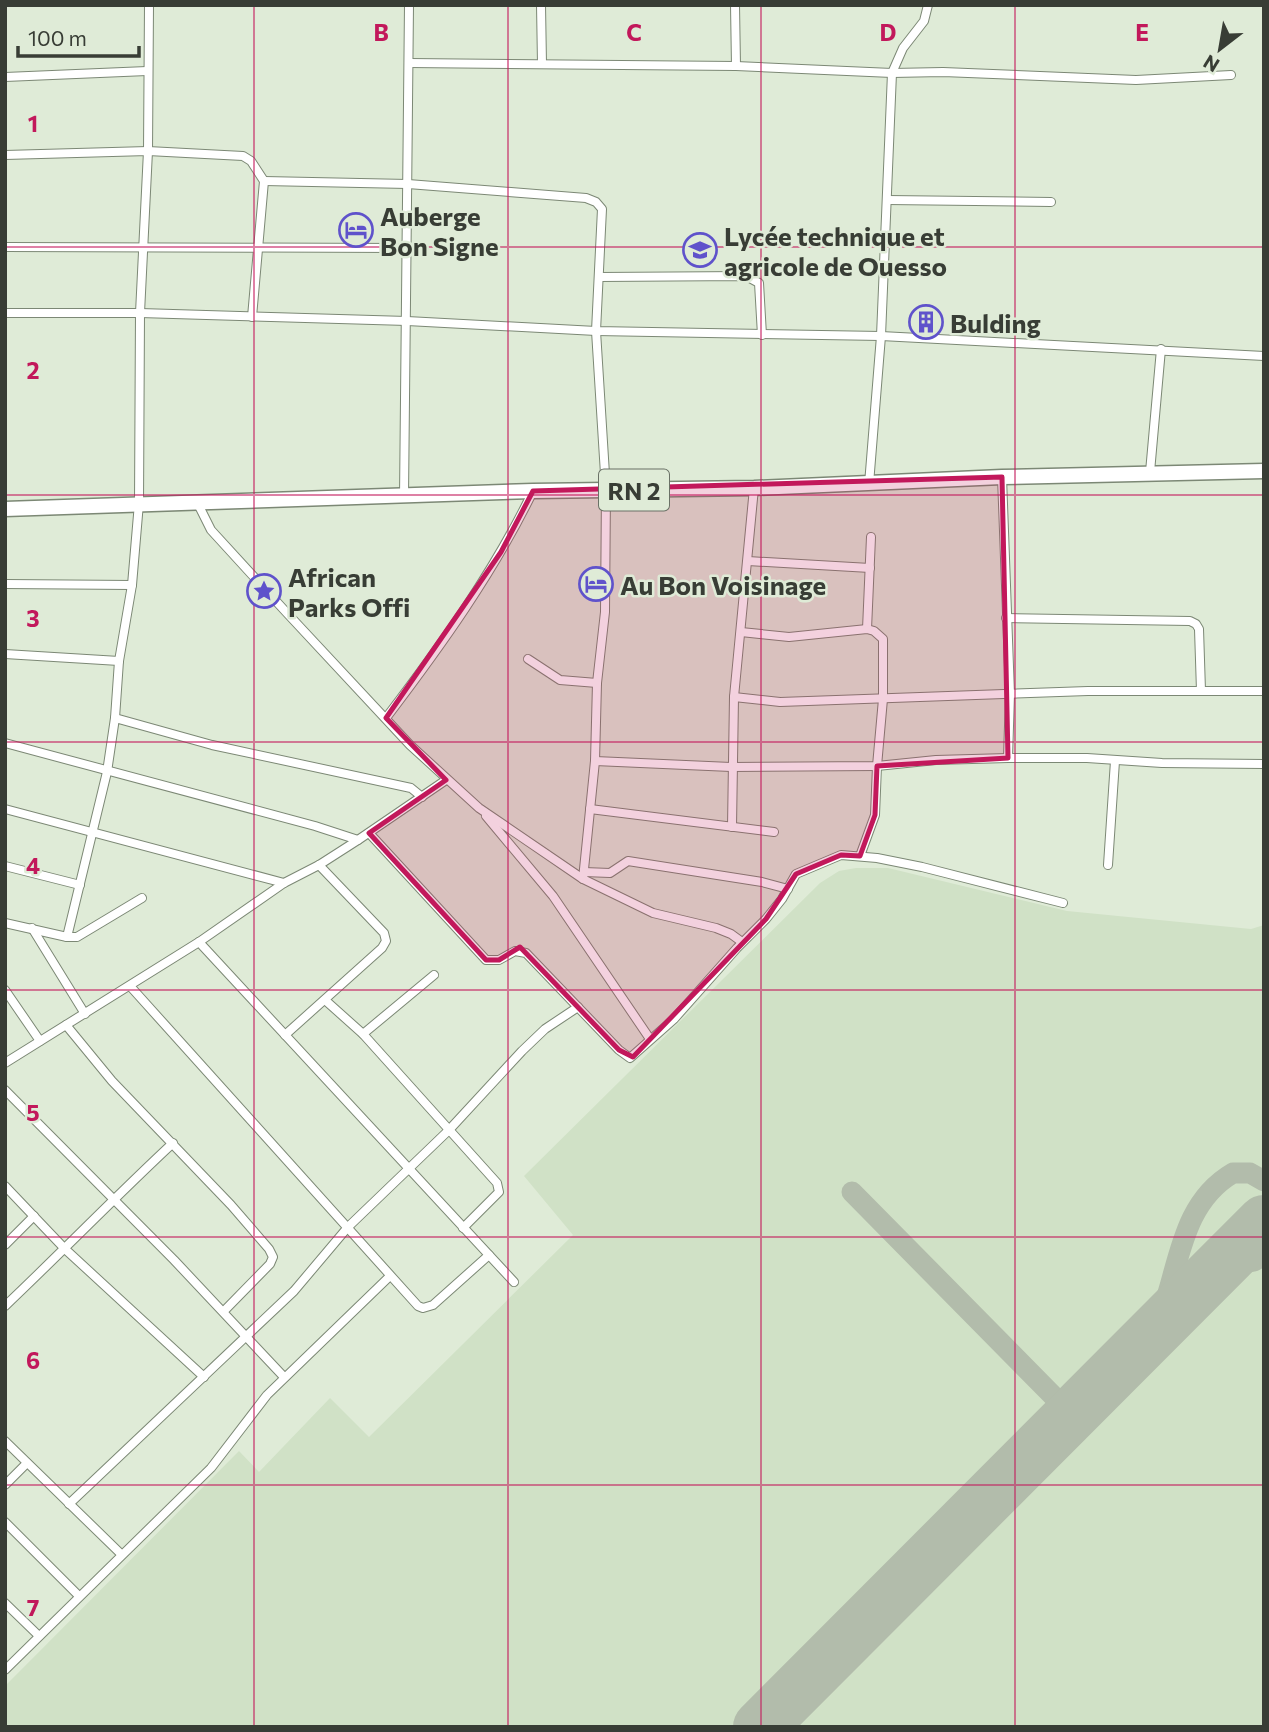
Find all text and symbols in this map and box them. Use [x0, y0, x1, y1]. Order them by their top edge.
scale bar [18, 14, 138, 58]
north arrow [1185, 14, 1255, 84]
text: B [373, 18, 389, 46]
text: C [626, 18, 642, 46]
text: D [880, 18, 897, 46]
text: E [1135, 18, 1149, 46]
text: 100 m [28, 25, 87, 50]
text: N [1199, 50, 1223, 78]
text: 1 [28, 109, 38, 137]
place label: Auberge Bon Signe [380, 200, 499, 261]
hotel icon: Auberge Bon Signe [337, 211, 375, 249]
place label: Lycée technique et agricole de Ouesso [724, 220, 947, 281]
school or university icon: Lycée technique et agricole de Ouesso [681, 231, 719, 269]
building icon: Bulding [907, 303, 945, 341]
place label: Bulding [950, 307, 1041, 338]
text: 2 [26, 356, 40, 384]
road number: RN 2 [599, 470, 669, 510]
place label: African Parks Offi [288, 561, 410, 622]
hotel icon: Au Bon Voisinage [577, 565, 615, 603]
place label: Au Bon Voisinage [620, 569, 826, 600]
place icon: African Parks Offi [245, 572, 283, 610]
text: 3 [26, 604, 40, 632]
text: 4 [26, 851, 40, 879]
text: 5 [26, 1098, 40, 1126]
text: 6 [26, 1346, 40, 1374]
text: 7 [27, 1593, 39, 1621]

